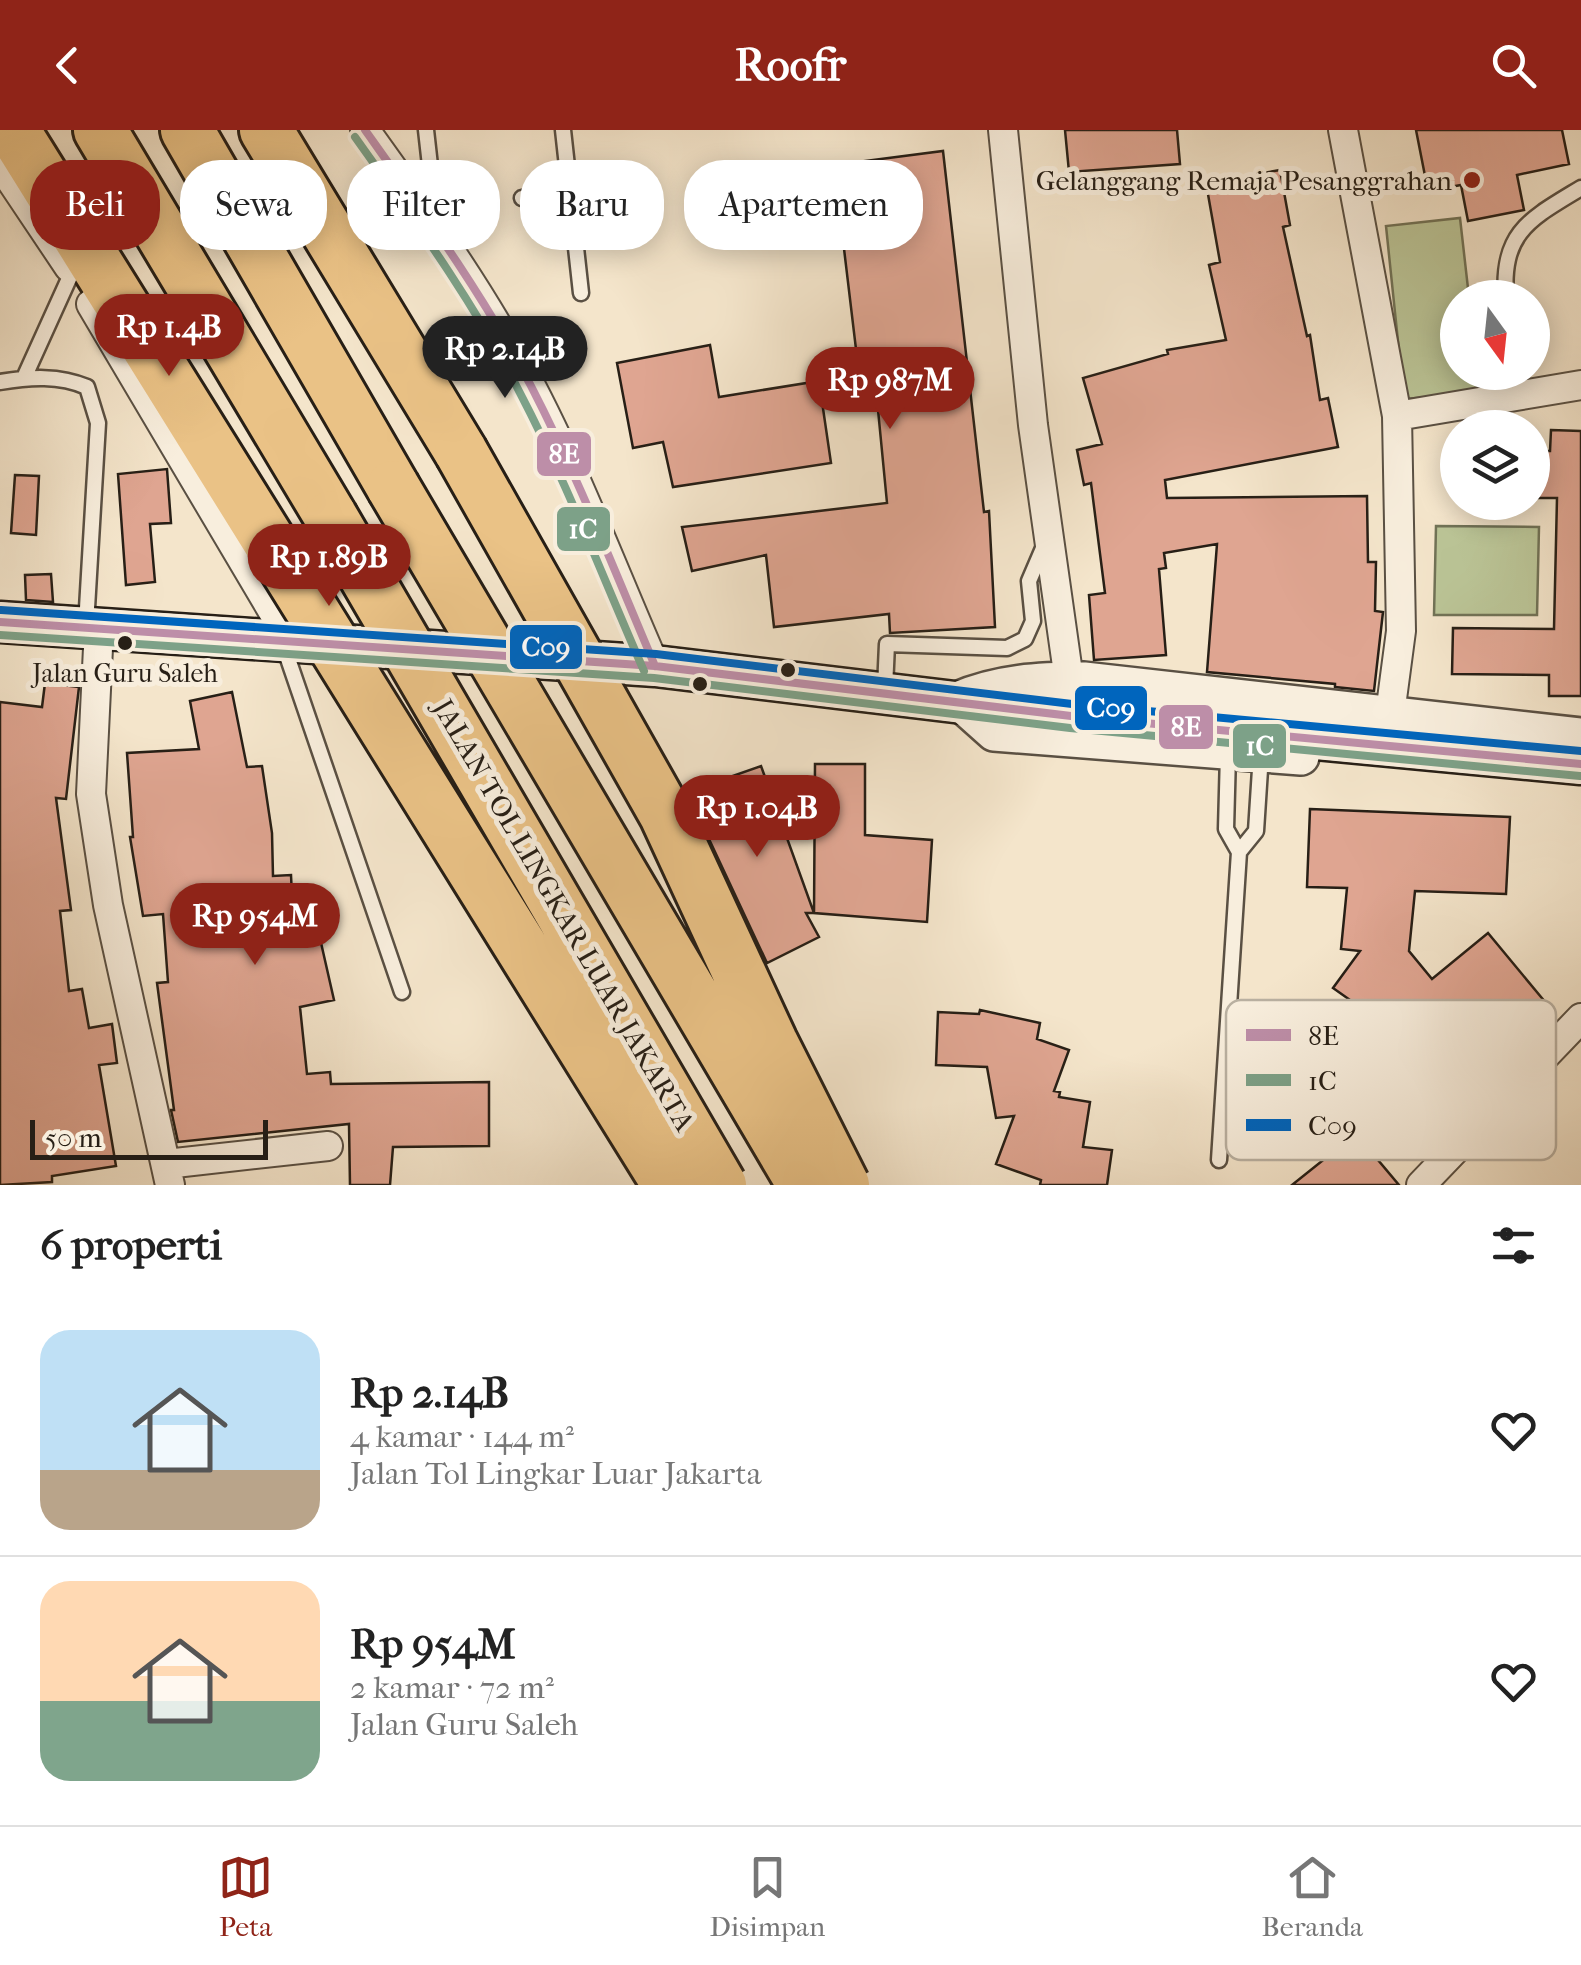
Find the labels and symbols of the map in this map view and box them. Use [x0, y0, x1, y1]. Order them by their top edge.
place label: Gelanggang Remaja Pesanggrahan [1036, 164, 1452, 197]
marker: Gelanggang Remaja Pesanggrahan [1461, 169, 1483, 191]
north arrow [1440, 280, 1550, 390]
pin: Rp 1.4B [77, 294, 261, 379]
pin: Rp 2.14B [402, 316, 608, 401]
pin: Rp 987M [798, 347, 982, 432]
line badge: 8E [535, 430, 593, 478]
text: 8E [548, 437, 580, 470]
line badge: 1C [555, 505, 612, 553]
text: 1C [569, 512, 597, 545]
pin: Rp 1.89B [226, 524, 432, 609]
line badge: C09 [508, 623, 584, 671]
text: C09 [522, 630, 571, 663]
marker: Jalan Guru Saleh [115, 633, 135, 653]
place label: Jalan Guru Saleh [30, 658, 218, 689]
unlabelled marker [778, 660, 798, 680]
unlabelled marker [690, 674, 710, 694]
line badge: C09 [1073, 684, 1149, 732]
street label: JALAN TOL LINGKAR LUAR JAKARTA [425, 691, 702, 1138]
text: C09 [1087, 691, 1136, 724]
line badge: 8E [1157, 703, 1215, 751]
text: 8E [1170, 710, 1202, 743]
line badge: 1C [1231, 722, 1288, 770]
text: 1C [1246, 729, 1274, 762]
pin: Rp 1.04B [654, 775, 860, 860]
pin: Rp 954M [163, 883, 347, 968]
legend [1226, 1000, 1556, 1160]
text: 8E [1308, 1019, 1339, 1052]
text: 1C [1308, 1064, 1337, 1097]
text: C09 [1308, 1109, 1357, 1142]
scale bar [30, 1115, 268, 1160]

